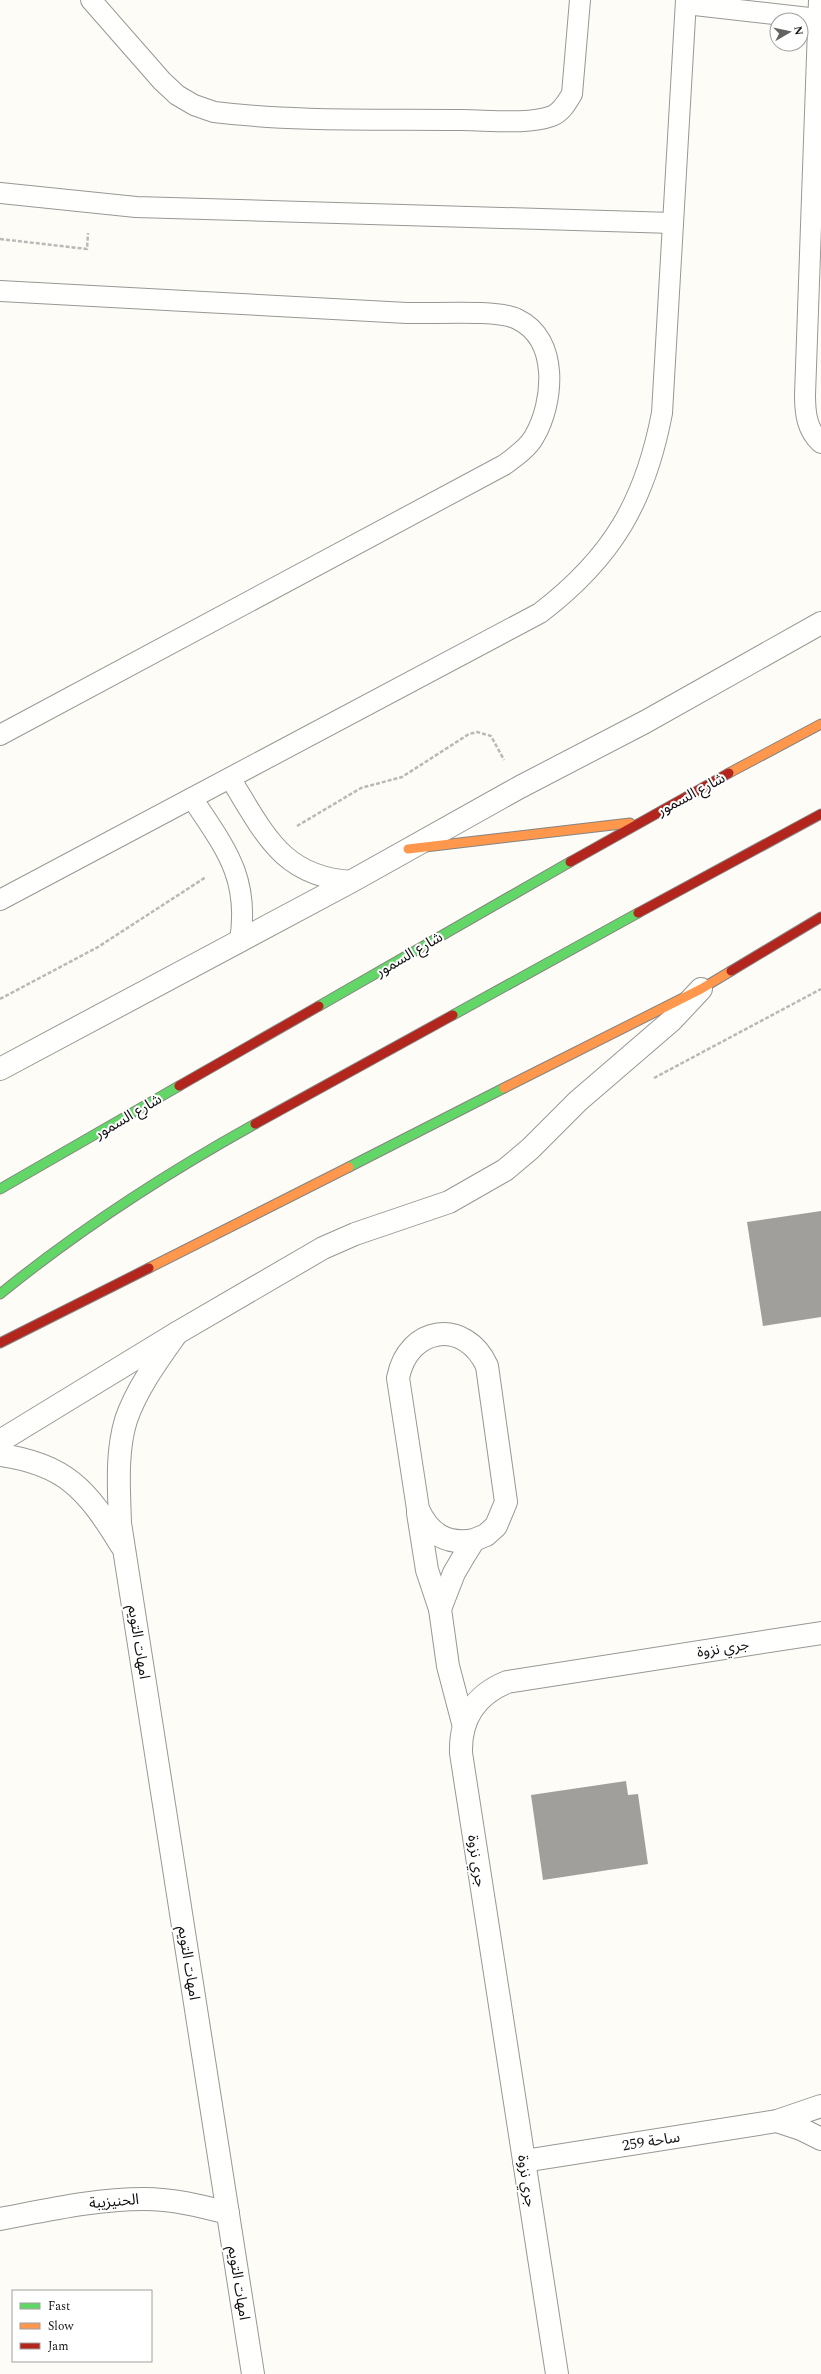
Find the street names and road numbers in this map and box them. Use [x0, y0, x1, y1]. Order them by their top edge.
street label: شارع السمور [652, 767, 730, 823]
street label: شارع السمور [370, 926, 447, 984]
street label: شارع السمور [89, 1088, 166, 1146]
street label: امهات التويم [121, 1603, 156, 1681]
street label: جري نزوة [695, 1633, 751, 1664]
street label: جري نزوة [461, 1833, 492, 1889]
street label: امهات التويم [171, 1924, 206, 2002]
street label: ساحة 259 [620, 2126, 682, 2157]
street label: جري نزوة [511, 2153, 542, 2209]
street label: الحنيزيبة [88, 2188, 140, 2215]
street label: امهات التويم [221, 2244, 256, 2322]

